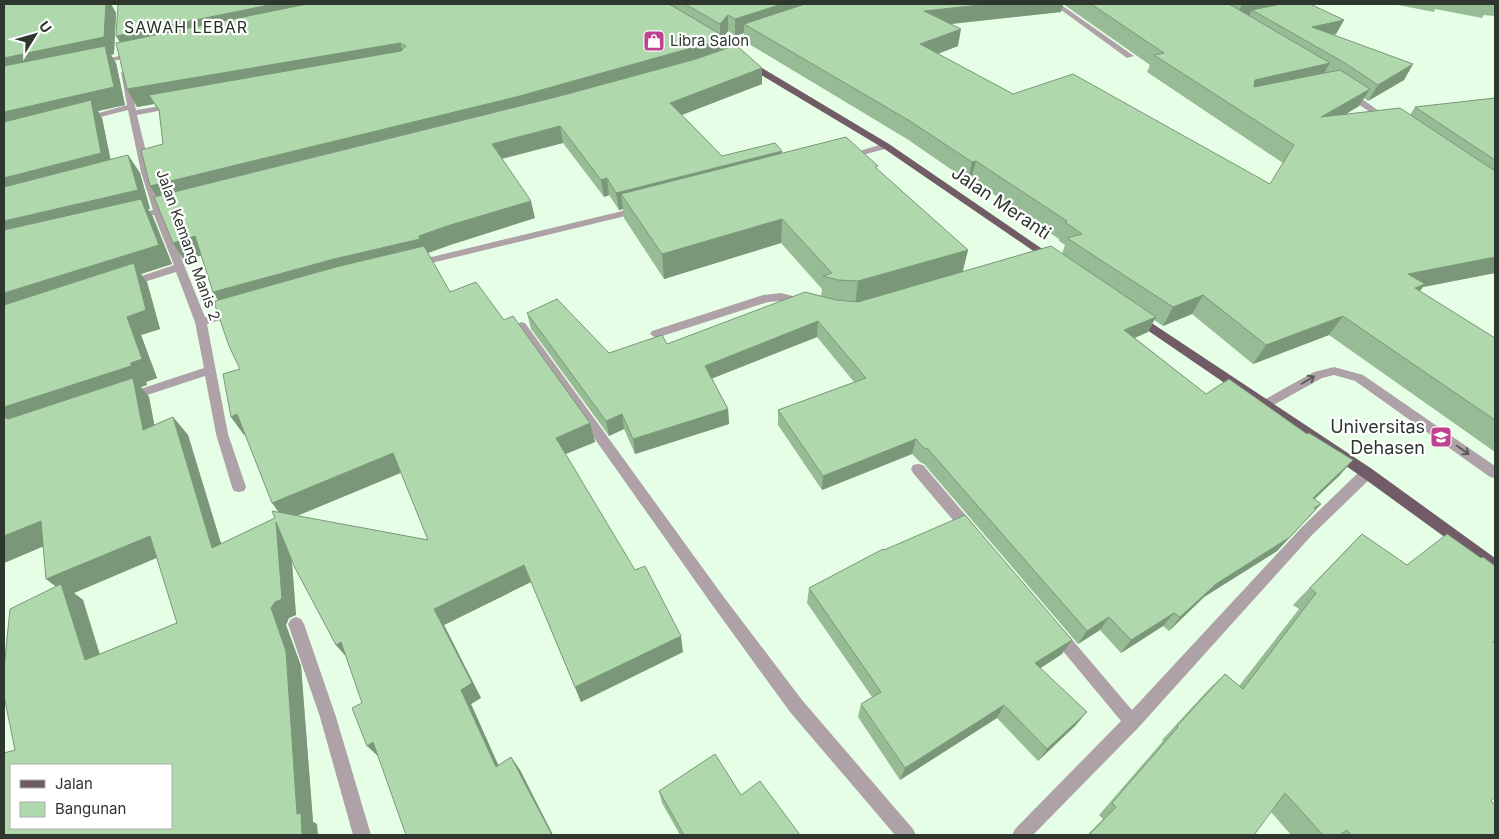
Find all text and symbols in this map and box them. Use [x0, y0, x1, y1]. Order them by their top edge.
north arrow [10, 10, 60, 60]
district label: SAWAH LEBAR [124, 17, 248, 37]
text: U [36, 18, 56, 36]
shop icon: Libra Salon [642, 29, 666, 53]
place label: Libra Salon [670, 31, 749, 50]
street label: Jalan Meranti [948, 162, 1055, 243]
street label: Jalan Kemang Manis 2 [152, 166, 225, 323]
one-way arrow [1300, 375, 1314, 385]
place label: Universitas Dehasen [1330, 416, 1425, 458]
school or university icon: Universitas Dehasen [1429, 425, 1453, 449]
one-way arrow [1455, 445, 1469, 455]
legend [10, 764, 172, 829]
text: Jalan [55, 774, 93, 793]
text: Bangunan [55, 799, 126, 818]

